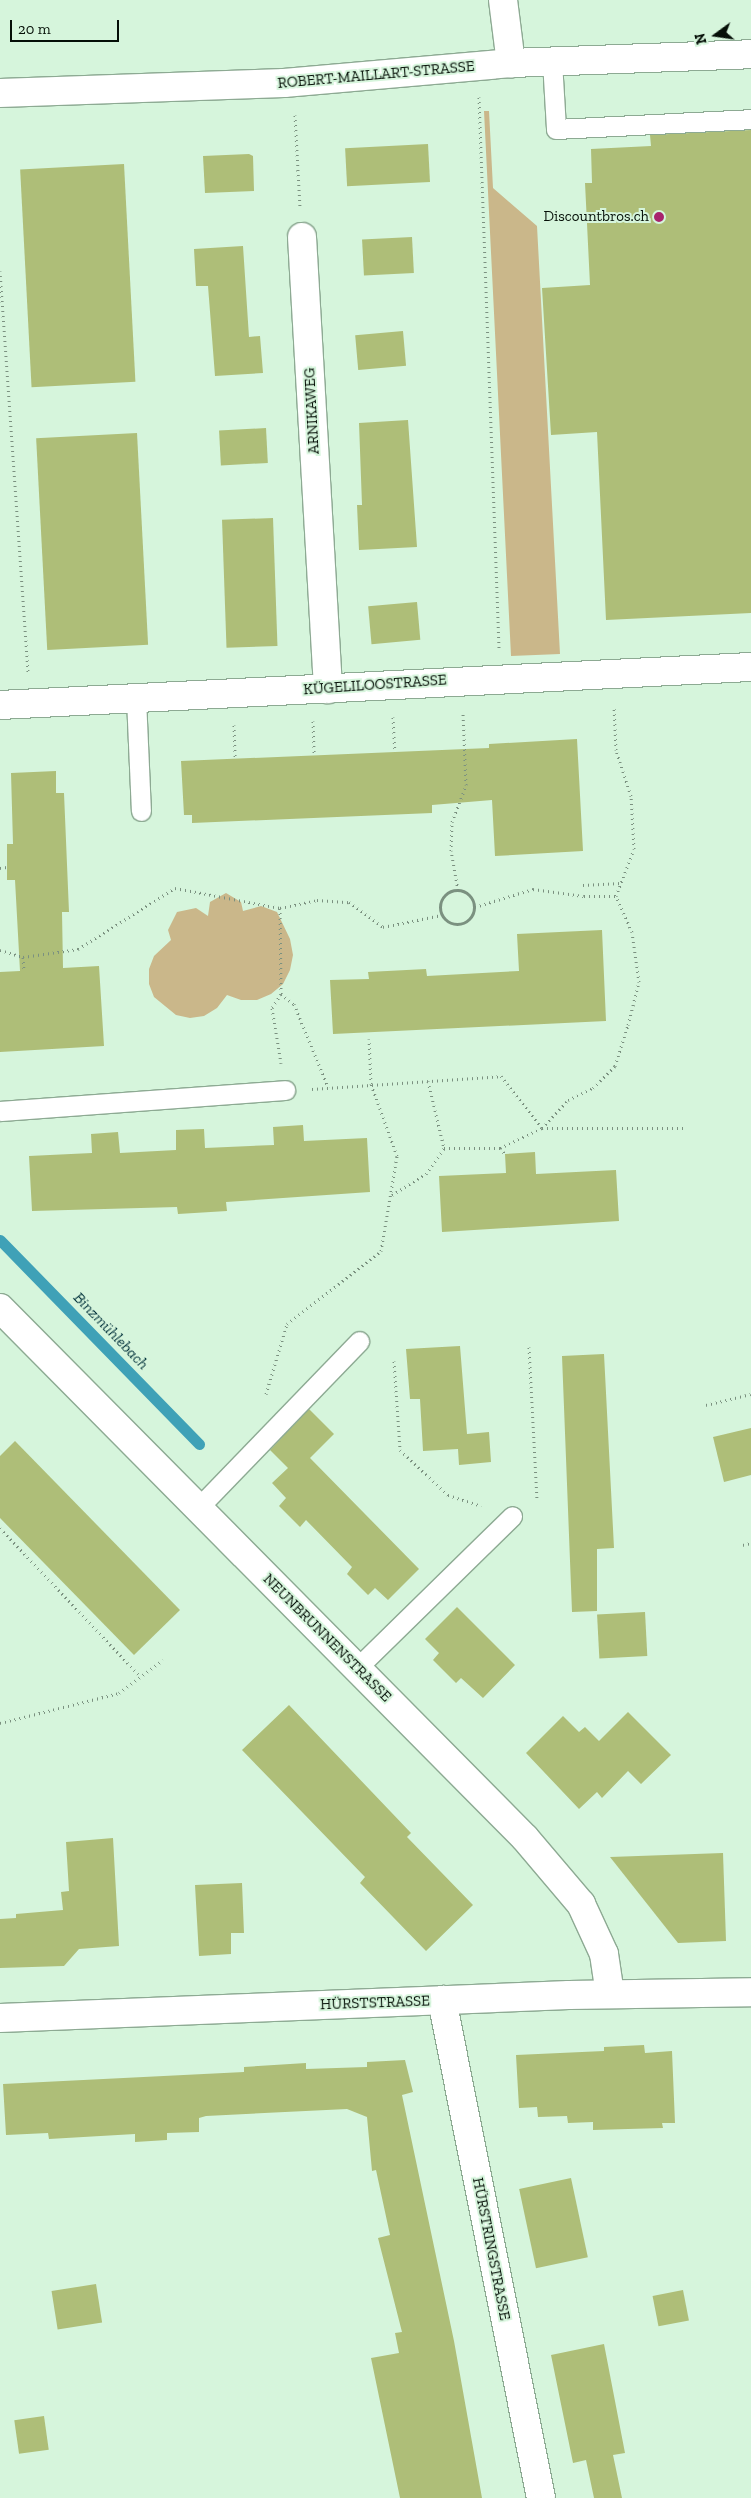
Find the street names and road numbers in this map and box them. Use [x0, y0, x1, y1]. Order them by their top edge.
street label: ROBERT-MAILLART-STRASSE [277, 57, 475, 93]
street label: ARNIKAWEG [301, 367, 323, 455]
street label: KÜGELILOOSTRASSE [303, 671, 447, 699]
street label: NEUNBRUNNENSTRASSE [259, 1570, 395, 1706]
street label: HÜRSTSTRASSE [320, 1992, 430, 2014]
street label: HÜRSTRINGSTRASSE [468, 2176, 514, 2322]

